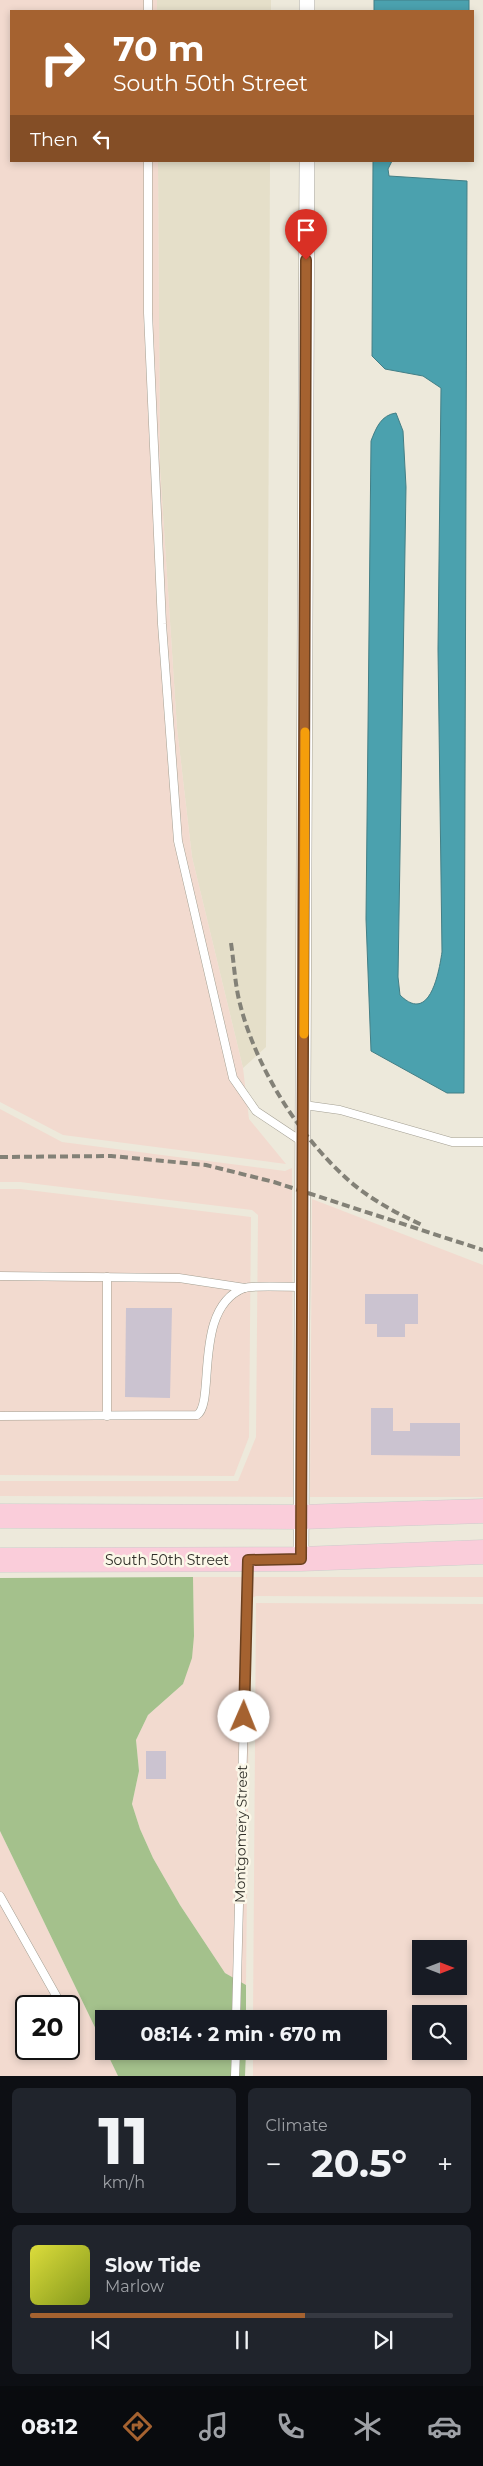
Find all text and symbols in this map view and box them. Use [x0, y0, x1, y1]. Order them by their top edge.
text: 70 m [113, 27, 204, 70]
icon: right [30, 30, 95, 95]
text: South 50th Street [113, 70, 308, 97]
icon: left [88, 125, 116, 153]
text: Then [30, 128, 78, 151]
pin [285, 209, 327, 260]
icon: arrive [292, 216, 320, 244]
street label: South 50th Street [105, 1551, 229, 1569]
position arrow [217, 1690, 269, 1742]
street label: Montgomery Street [231, 1765, 251, 1903]
north arrow [412, 1940, 468, 1995]
map controls [412, 1940, 467, 2060]
speed limit sign: 20 [15, 1995, 80, 2060]
button: search [412, 2005, 467, 2060]
text: 08:14 · 2 min · 670 m [141, 2023, 341, 2046]
text: 11 [98, 2101, 149, 2180]
text: Climate [266, 2116, 328, 2135]
text: 20.5° [311, 2140, 407, 2187]
text: − [266, 2147, 282, 2181]
text: + [437, 2147, 453, 2181]
text: km/h [102, 2173, 145, 2192]
text: Slow Tide [105, 2254, 201, 2277]
text: Marlow [105, 2277, 164, 2296]
icon: previous [87, 2326, 115, 2354]
icon: pause [228, 2326, 256, 2354]
icon: next [369, 2326, 397, 2354]
icon: directions [120, 2409, 155, 2444]
icon: music [196, 2409, 231, 2444]
icon: phone [273, 2409, 308, 2444]
icon: climate [350, 2409, 385, 2444]
icon: car [427, 2409, 462, 2444]
text: 08:12 [21, 2413, 78, 2440]

